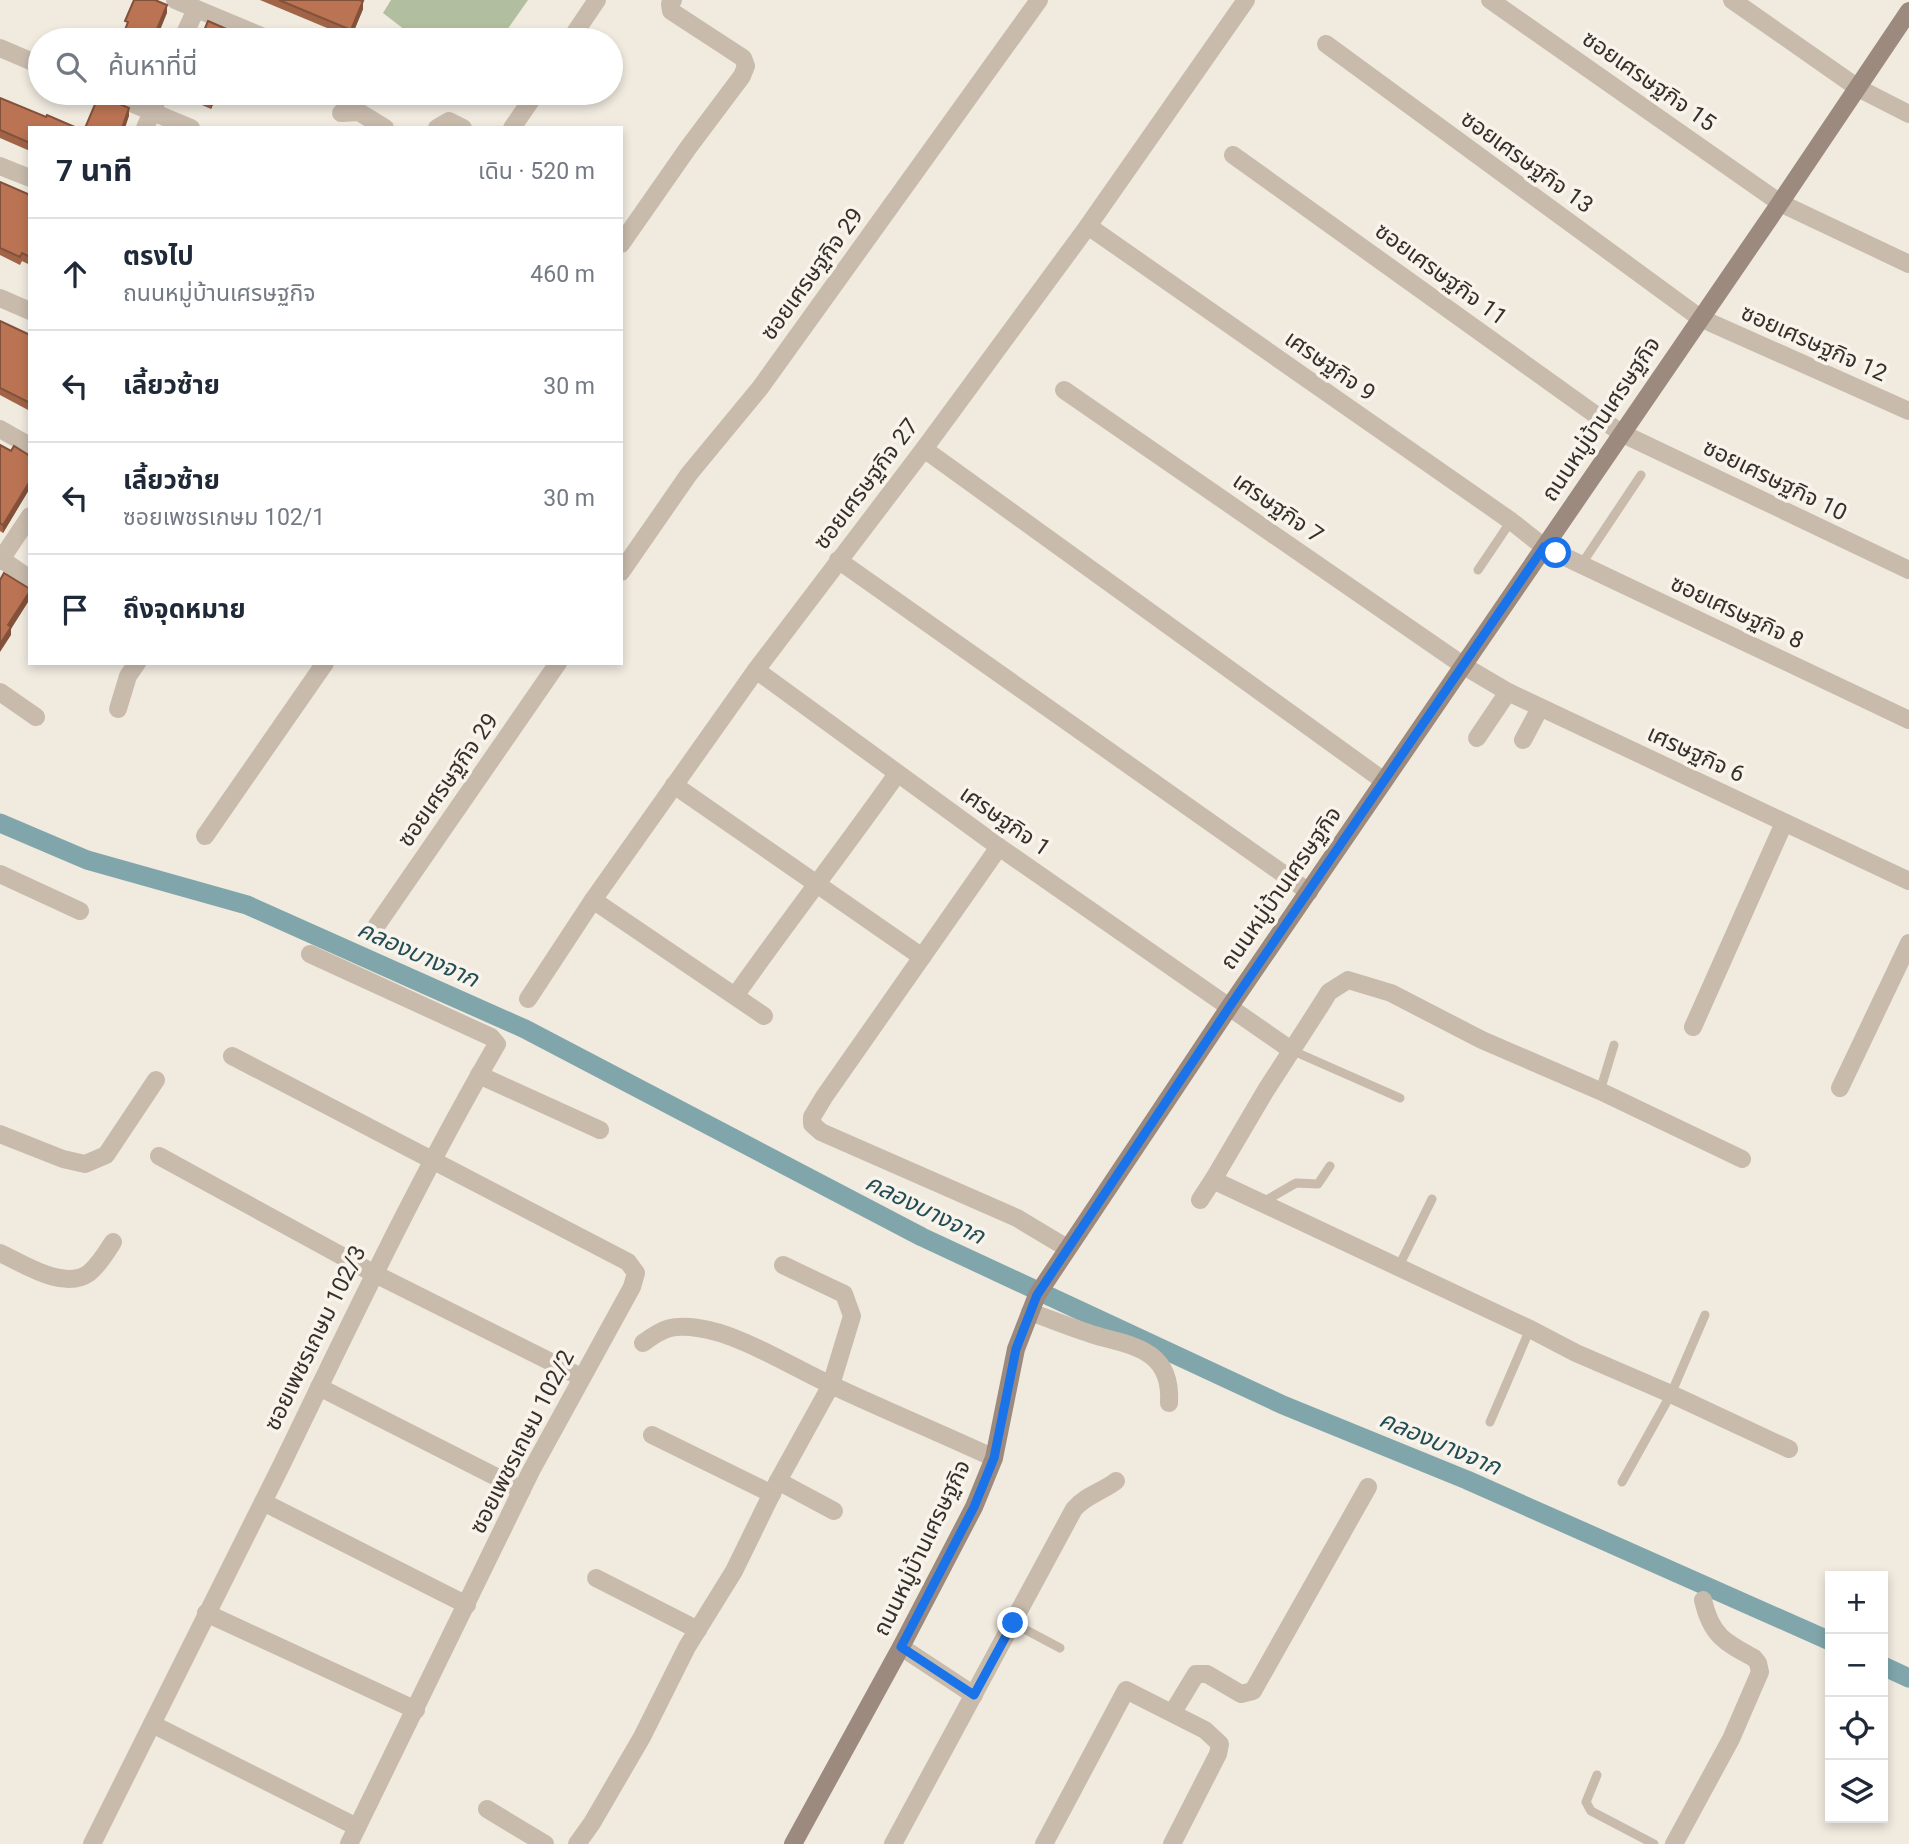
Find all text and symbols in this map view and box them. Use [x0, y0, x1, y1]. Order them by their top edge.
street label: ซอยเศรษฐกิจ 15 [1577, 25, 1721, 137]
search box [28, 28, 623, 105]
icon: search [52, 48, 90, 86]
text: ค้นหาที่นี่ [108, 51, 198, 81]
street label: ซอยเศรษฐกิจ 13 [1456, 105, 1598, 219]
text: 7 นาที [56, 153, 132, 188]
text: เดิน · 520 m [478, 158, 595, 185]
street label: ซอยเศรษฐกิจ 29 [755, 203, 869, 345]
street label: ซอยเศรษฐกิจ 11 [1370, 217, 1512, 331]
text: ตรงไป [123, 241, 194, 271]
icon: ahead [56, 255, 94, 293]
text: 460 m [530, 261, 595, 288]
text: ถนนหมู่บ้านเศรษฐกิจ [123, 280, 316, 307]
street label: ซอยเศรษฐกิจ 12 [1737, 299, 1891, 387]
street label: เศรษฐกิจ 9 [1280, 325, 1380, 407]
street label: ถนนหมู่บ้านเศรษฐกิจ [1536, 332, 1667, 507]
icon: left [56, 367, 94, 405]
text: เลี้ยวซ้าย [123, 370, 220, 400]
text: 30 m [543, 373, 595, 400]
street label: ซอยเศรษฐกิจ 27 [808, 413, 924, 555]
street label: ซอยเศรษฐกิจ 10 [1699, 434, 1851, 526]
text: เลี้ยวซ้าย [123, 465, 220, 495]
street label: เศรษฐกิจ 7 [1228, 467, 1328, 549]
icon: left [56, 479, 94, 517]
text: 30 m [543, 485, 595, 512]
text: ซอยเพชรเกษม 102/1 [123, 504, 325, 531]
route start [1540, 537, 1571, 568]
street label: ซอยเศรษฐกิจ 8 [1666, 569, 1808, 655]
icon: arrive [56, 591, 94, 629]
text: ถึงจุดหมาย [123, 594, 246, 624]
street label: ซอยเศรษฐกิจ 29 [392, 708, 504, 852]
street label: เศรษฐกิจ 6 [1643, 720, 1749, 788]
street label: เศรษฐกิจ 1 [955, 780, 1055, 862]
street label: ถนนหมู่บ้านเศรษฐกิจ [1215, 801, 1348, 975]
water label: คลองบางจาก [353, 915, 484, 994]
water label: คลองบางจาก [861, 1168, 991, 1251]
street label: ซอยเพชรเกษม 102/3 [259, 1241, 371, 1435]
street label: ซอยเพชรเกษม 102/2 [464, 1346, 580, 1538]
water label: คลองบางจาก [1375, 1405, 1506, 1482]
street label: ถนนหมู่บ้านเศรษฐกิจ [868, 1456, 977, 1641]
map controls [1825, 1571, 1888, 1823]
button: + [1825, 1571, 1888, 1634]
route end [997, 1607, 1028, 1638]
button: − [1825, 1634, 1888, 1697]
button: locate [1825, 1697, 1888, 1760]
button: layers [1825, 1760, 1888, 1823]

